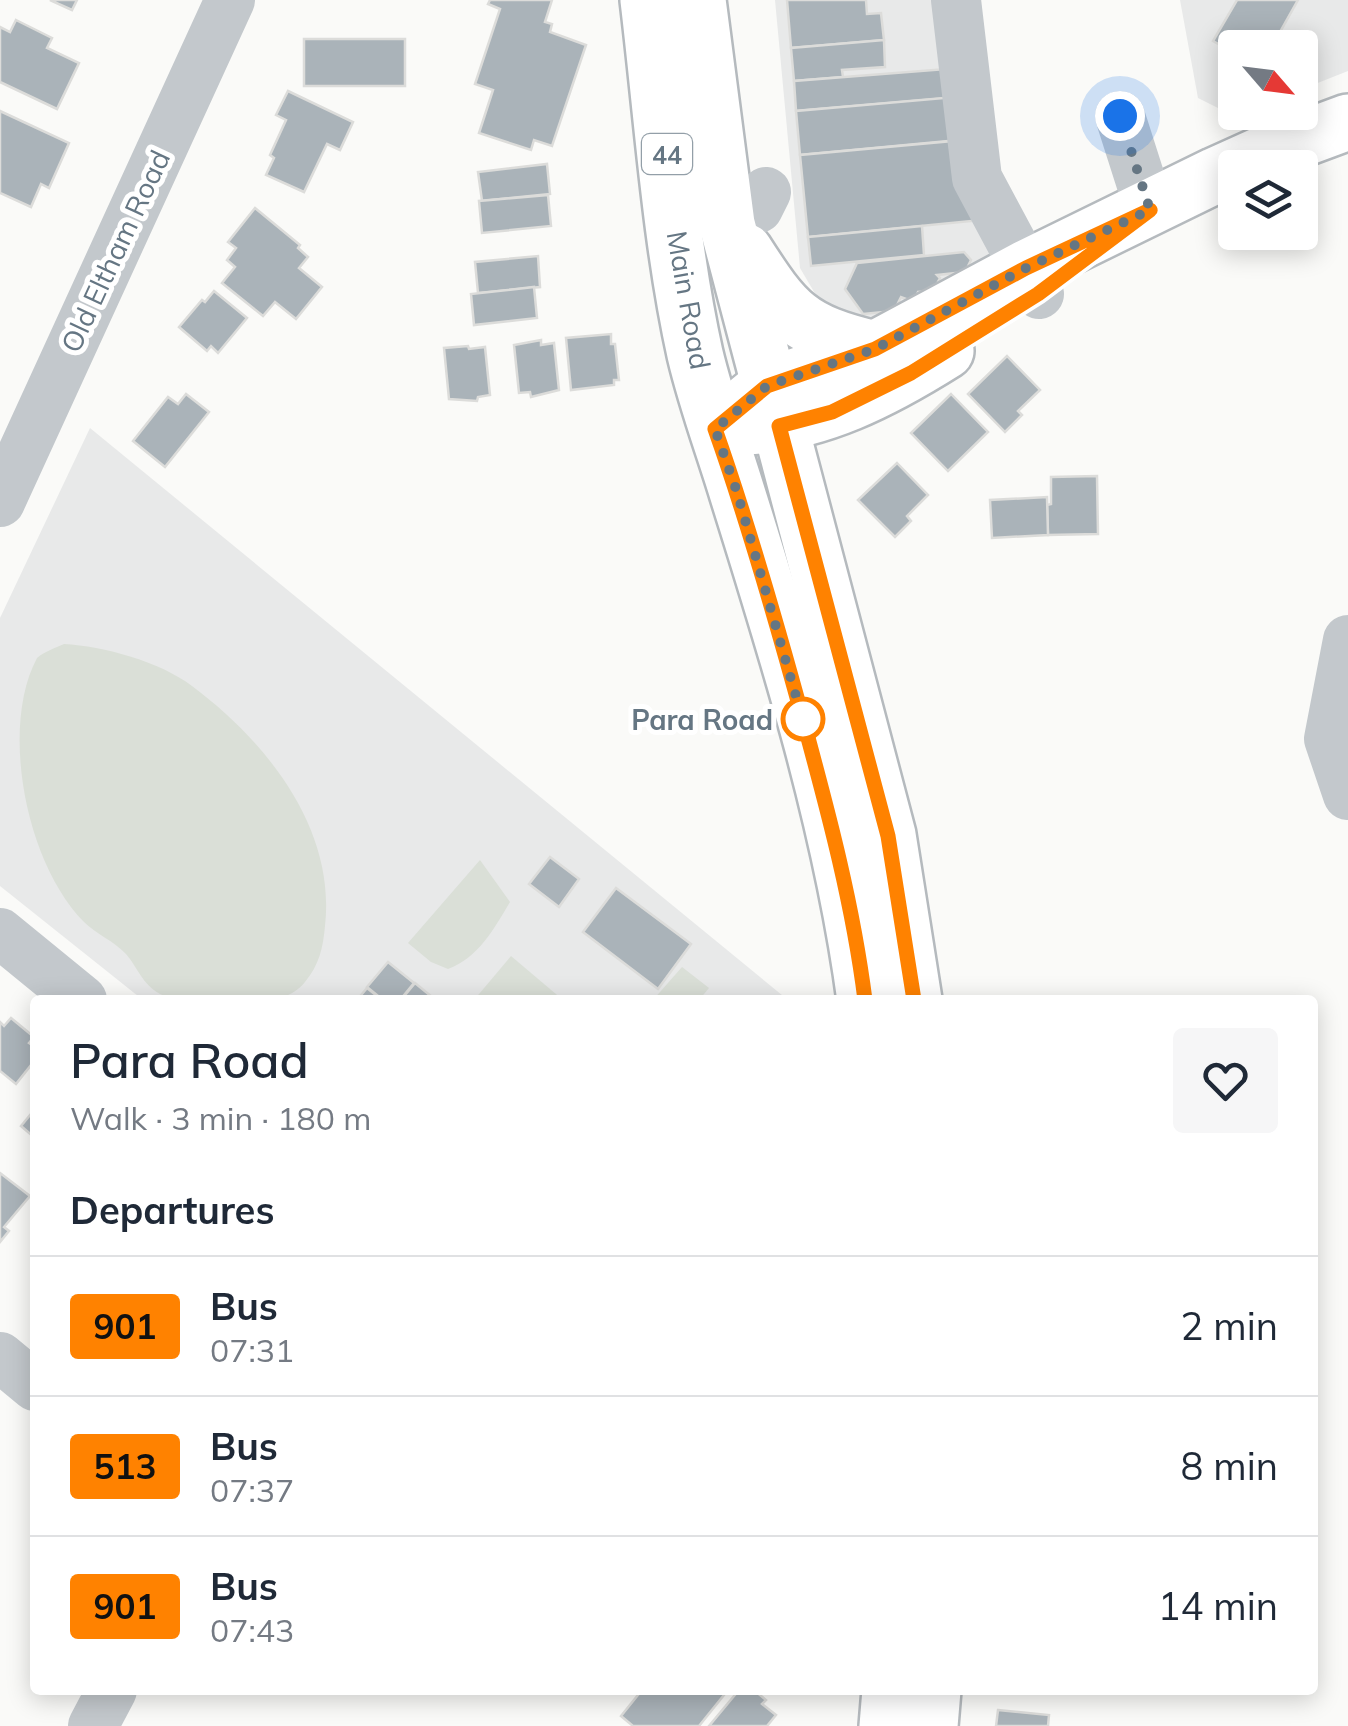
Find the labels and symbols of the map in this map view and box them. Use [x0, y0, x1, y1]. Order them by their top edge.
north arrow [1218, 30, 1318, 130]
your location [1095, 91, 1145, 141]
road number: 44 [642, 134, 692, 174]
street label: Old Eltham Road [53, 144, 177, 358]
street label: Main Road [660, 228, 718, 372]
marker: Para Road [782, 698, 824, 740]
place label: Para Road [631, 702, 773, 737]

